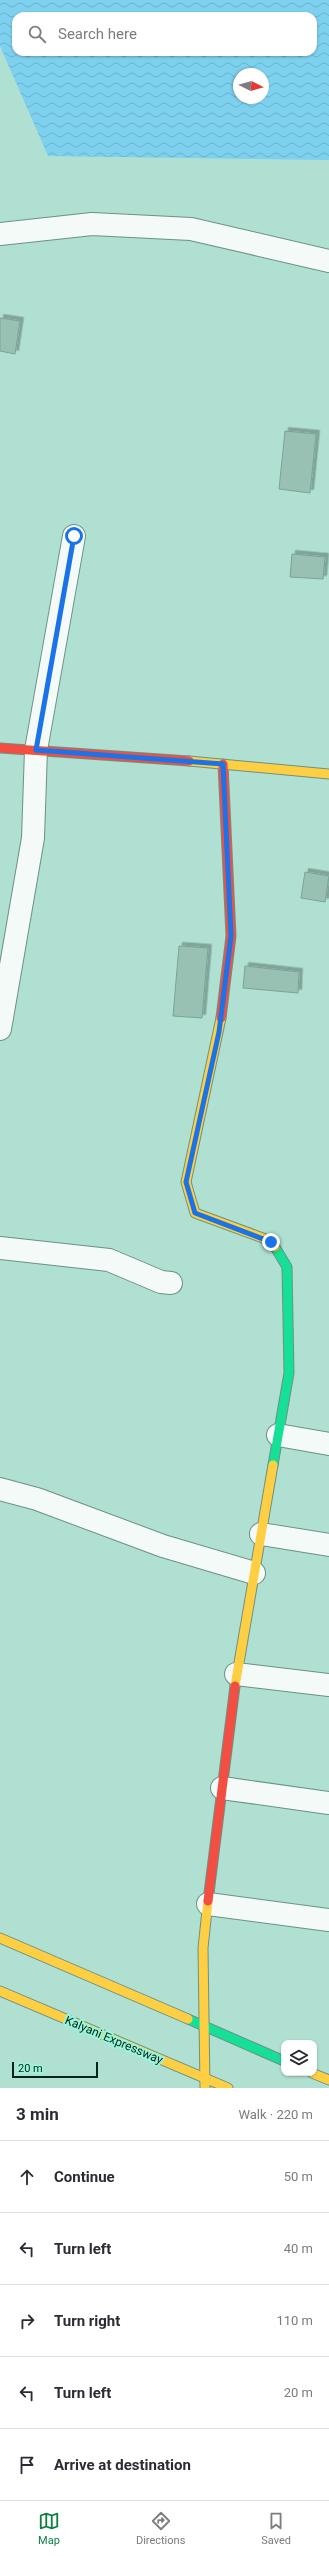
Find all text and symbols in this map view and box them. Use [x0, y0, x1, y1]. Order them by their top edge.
search box [12, 12, 317, 56]
icon: search [26, 23, 48, 45]
text: Search here [58, 25, 137, 43]
north arrow [233, 68, 269, 104]
route start [65, 527, 83, 545]
route end [262, 1233, 280, 1251]
street label: Kalyani Expressway [63, 2013, 165, 2067]
map controls [281, 2040, 317, 2076]
button: layers [281, 2040, 317, 2076]
scale bar [12, 2060, 98, 2079]
text: 20 m [18, 2062, 43, 2075]
text: 3 min [16, 2104, 59, 2124]
text: Walk · 220 m [238, 2107, 313, 2122]
icon: ahead [16, 2166, 38, 2188]
text: Continue [54, 2168, 115, 2186]
text: 50 m [284, 2169, 313, 2184]
icon: left [16, 2238, 38, 2260]
text: Turn left [54, 2240, 111, 2258]
text: 40 m [284, 2241, 313, 2256]
icon: right [16, 2310, 38, 2332]
text: Turn right [54, 2312, 120, 2330]
text: 110 m [276, 2313, 313, 2328]
icon: left [16, 2382, 38, 2404]
text: Turn left [54, 2384, 111, 2402]
text: 20 m [284, 2385, 313, 2400]
icon: arrive [16, 2454, 38, 2476]
text: Arrive at destination [54, 2456, 191, 2474]
tab: Map [38, 2510, 60, 2547]
tab: Directions [136, 2510, 185, 2547]
tab: Saved [261, 2510, 291, 2547]

